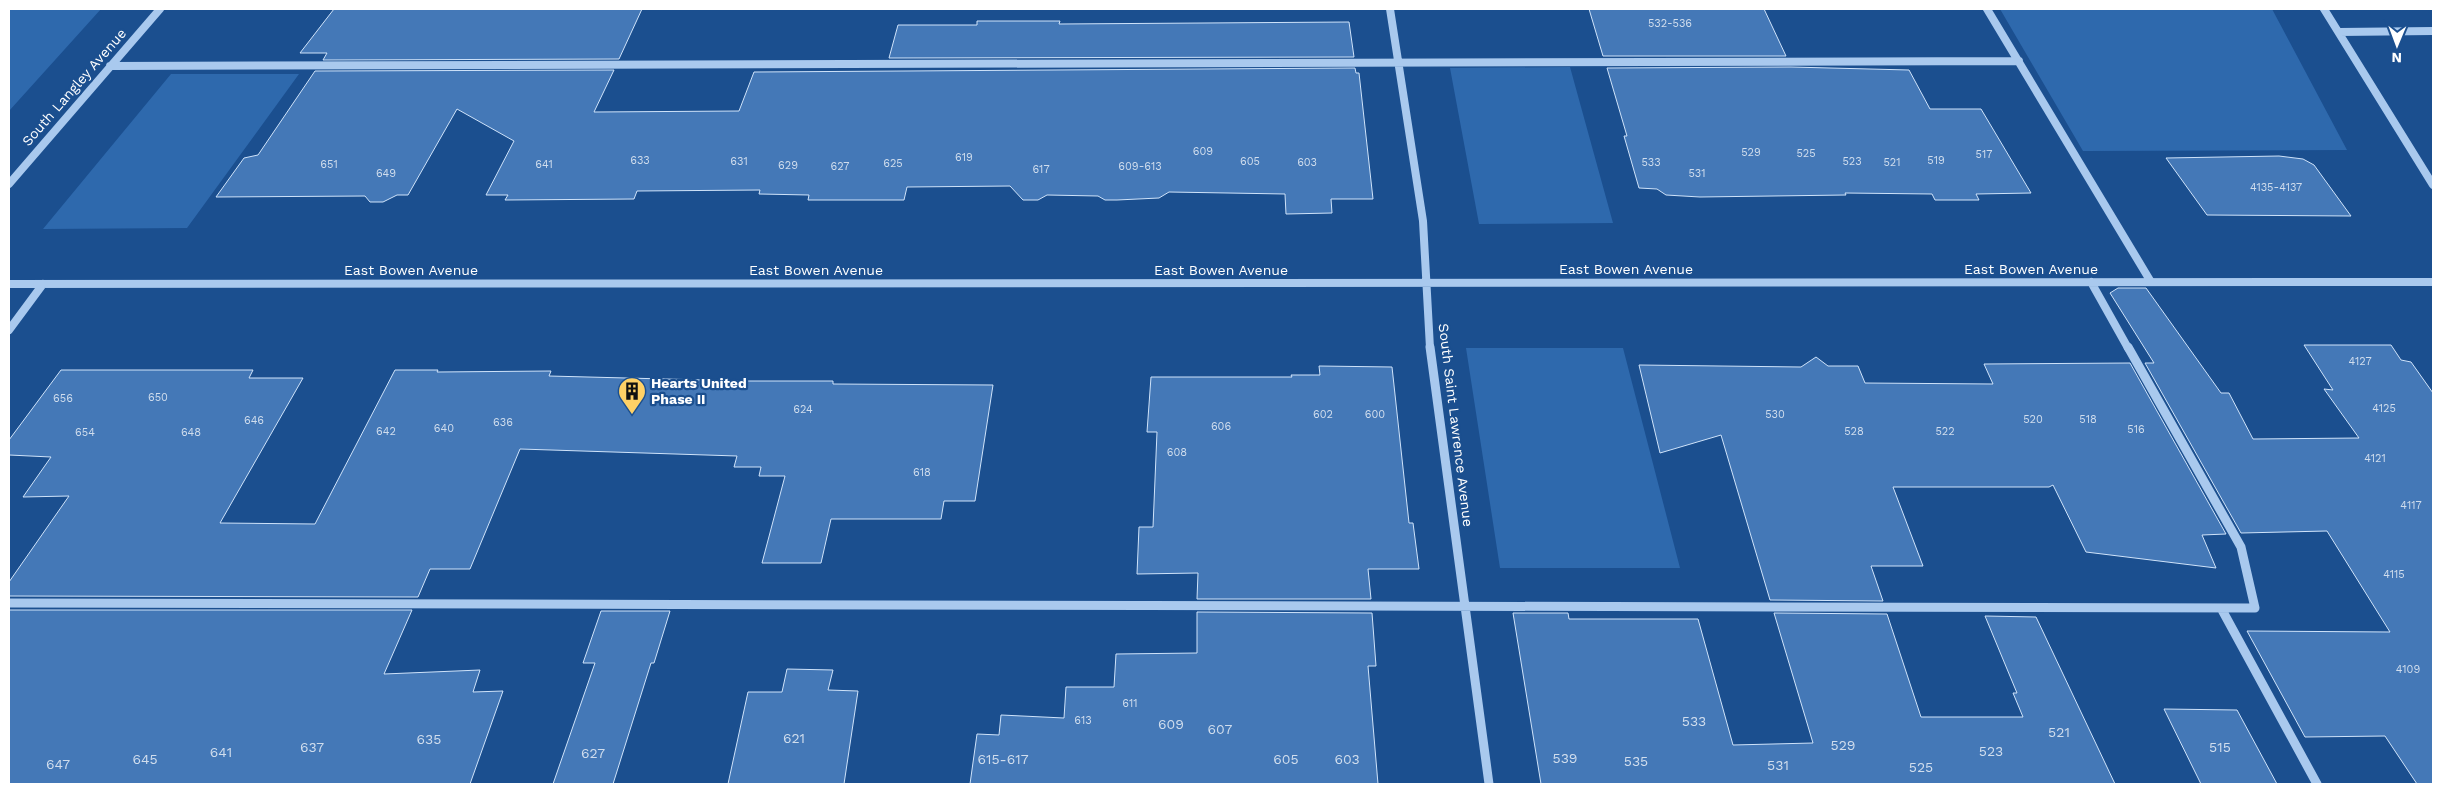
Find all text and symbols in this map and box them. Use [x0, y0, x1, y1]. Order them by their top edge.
house number: 532-536 [1648, 17, 1692, 30]
north arrow [2372, 20, 2422, 70]
street label: South Langley Avenue [19, 25, 129, 149]
text: N [2391, 50, 2402, 66]
house number: 609 [1193, 145, 1213, 158]
house number: 529 [1741, 146, 1761, 159]
house number: 525 [1796, 147, 1816, 160]
house number: 517 [1976, 148, 1992, 161]
house number: 619 [955, 151, 973, 164]
house number: 633 [630, 154, 650, 167]
house number: 519 [1927, 154, 1945, 167]
house number: 631 [730, 155, 748, 168]
house number: 605 [1240, 155, 1260, 168]
house number: 523 [1842, 155, 1862, 168]
house number: 603 [1297, 156, 1317, 169]
house number: 533 [1641, 156, 1661, 169]
house number: 521 [1883, 156, 1901, 169]
house number: 625 [883, 157, 903, 170]
house number: 651 [320, 158, 338, 171]
house number: 641 [535, 158, 553, 171]
house number: 629 [778, 159, 798, 172]
house number: 627 [830, 160, 850, 173]
house number: 609-613 [1118, 160, 1162, 173]
house number: 617 [1032, 163, 1050, 176]
house number: 649 [376, 167, 396, 180]
house number: 531 [1688, 167, 1706, 180]
house number: 4135-4137 [2250, 181, 2302, 194]
street label: East Bowen Avenue [1559, 261, 1693, 277]
street label: East Bowen Avenue [1964, 261, 2098, 277]
street label: East Bowen Avenue [344, 262, 478, 278]
street label: East Bowen Avenue [749, 262, 883, 278]
street label: East Bowen Avenue [1154, 262, 1288, 278]
street label: South Saint Lawrence Avenue [1436, 322, 1476, 528]
house number: 4127 [2348, 355, 2372, 368]
place label: Hearts United Phase II [651, 375, 747, 407]
building icon: Hearts United Phase II [617, 376, 647, 415]
house number: 650 [148, 391, 168, 404]
house number: 656 [53, 392, 73, 405]
house number: 4125 [2372, 402, 2396, 415]
house number: 624 [793, 403, 813, 416]
house number: 602 [1313, 408, 1333, 421]
house number: 600 [1365, 408, 1385, 421]
house number: 530 [1765, 408, 1785, 421]
house number: 520 [2023, 413, 2043, 426]
house number: 518 [2079, 413, 2097, 426]
house number: 646 [244, 414, 264, 427]
house number: 636 [493, 416, 513, 429]
house number: 606 [1211, 420, 1231, 433]
house number: 640 [434, 422, 454, 435]
house number: 516 [2127, 423, 2145, 436]
house number: 642 [376, 425, 396, 438]
house number: 528 [1844, 425, 1864, 438]
house number: 522 [1935, 425, 1955, 438]
house number: 654 [75, 426, 95, 439]
house number: 648 [181, 426, 201, 439]
house number: 608 [1167, 446, 1187, 459]
house number: 4121 [2364, 452, 2386, 465]
house number: 618 [913, 466, 931, 479]
house number: 4117 [2400, 499, 2422, 512]
house number: 4115 [2383, 568, 2405, 581]
house number: 4109 [2396, 663, 2420, 676]
house number: 611 [1122, 697, 1138, 710]
house number: 533 [1682, 713, 1706, 729]
house number: 613 [1074, 714, 1092, 727]
house number: 609 [1158, 716, 1184, 732]
house number: 607 [1208, 721, 1233, 737]
house number: 521 [2048, 724, 2070, 740]
house number: 621 [783, 730, 805, 746]
house number: 635 [417, 731, 441, 747]
house number: 529 [1831, 737, 1855, 753]
house number: 637 [300, 739, 324, 755]
house number: 515 [2209, 739, 2231, 755]
house number: 523 [1979, 743, 2003, 759]
house number: 641 [210, 744, 232, 760]
house number: 627 [581, 745, 605, 761]
house number: 539 [1553, 750, 1577, 766]
house number: 645 [132, 751, 158, 767]
house number: 615-617 [977, 751, 1029, 767]
house number: 605 [1273, 751, 1299, 767]
house number: 603 [1334, 751, 1360, 767]
house number: 535 [1624, 753, 1648, 769]
house number: 647 [46, 756, 70, 772]
house number: 531 [1767, 757, 1789, 773]
house number: 525 [1909, 759, 1933, 775]

